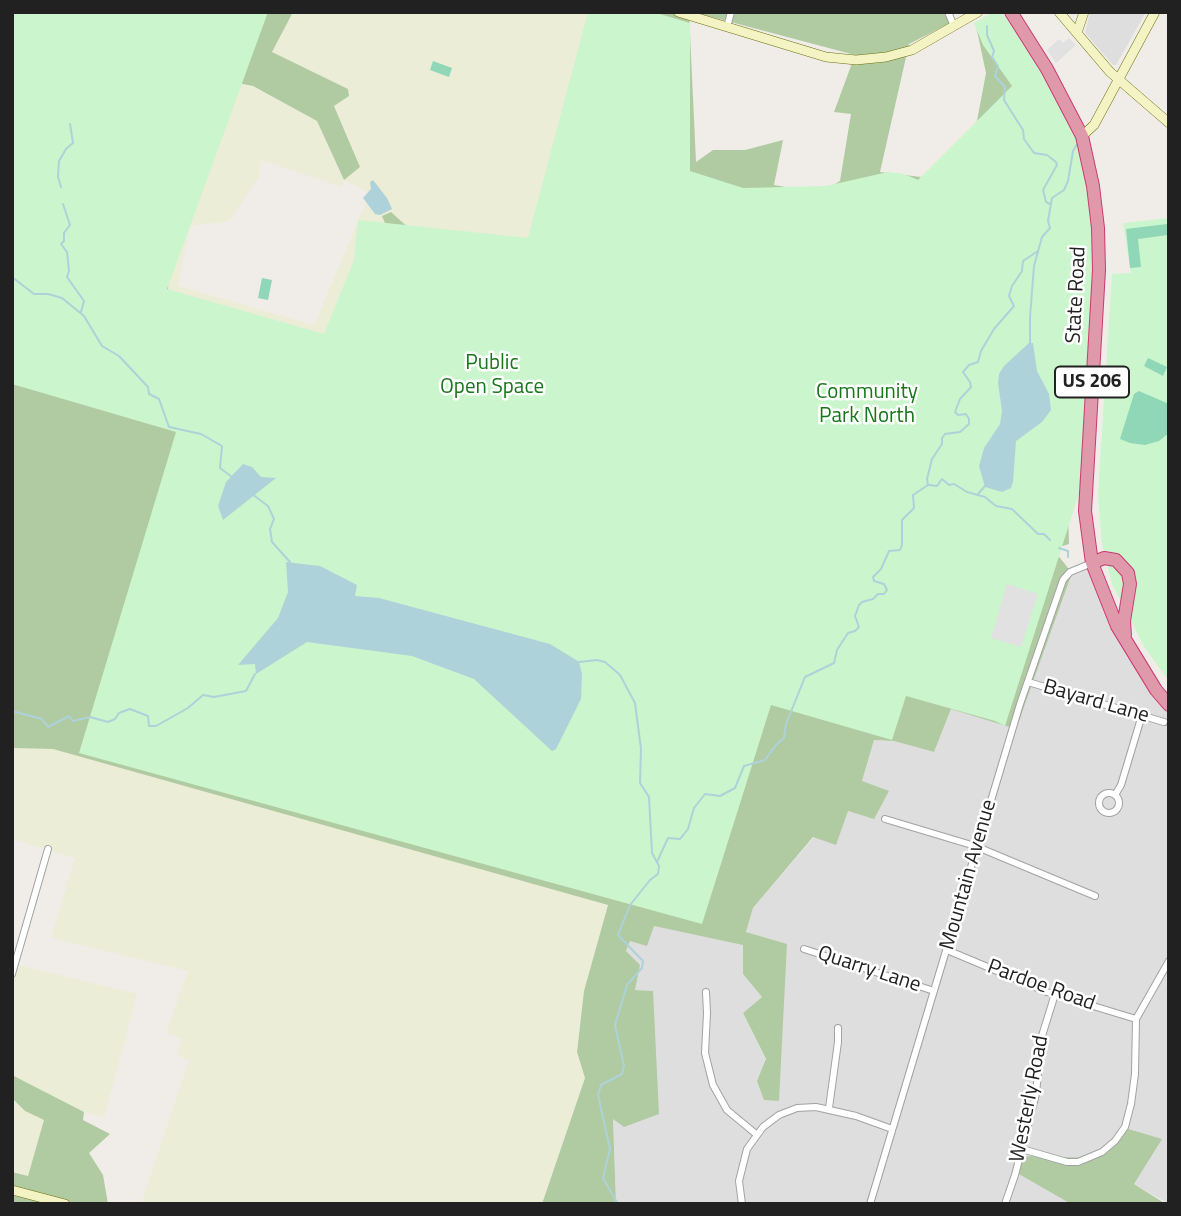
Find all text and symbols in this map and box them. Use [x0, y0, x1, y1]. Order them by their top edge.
street label: State Road [1062, 246, 1092, 344]
park label: Public Open Space [440, 351, 544, 401]
road number: US 206 [1055, 366, 1129, 398]
park label: Community Park North [816, 380, 918, 430]
street label: Bayard Lane [1040, 675, 1152, 729]
street label: Mountain Avenue [936, 797, 1002, 953]
street label: Quarry Lane [814, 941, 924, 999]
street label: Pardoe Road [984, 955, 1098, 1017]
street label: Westerly Road [1005, 1033, 1055, 1165]

